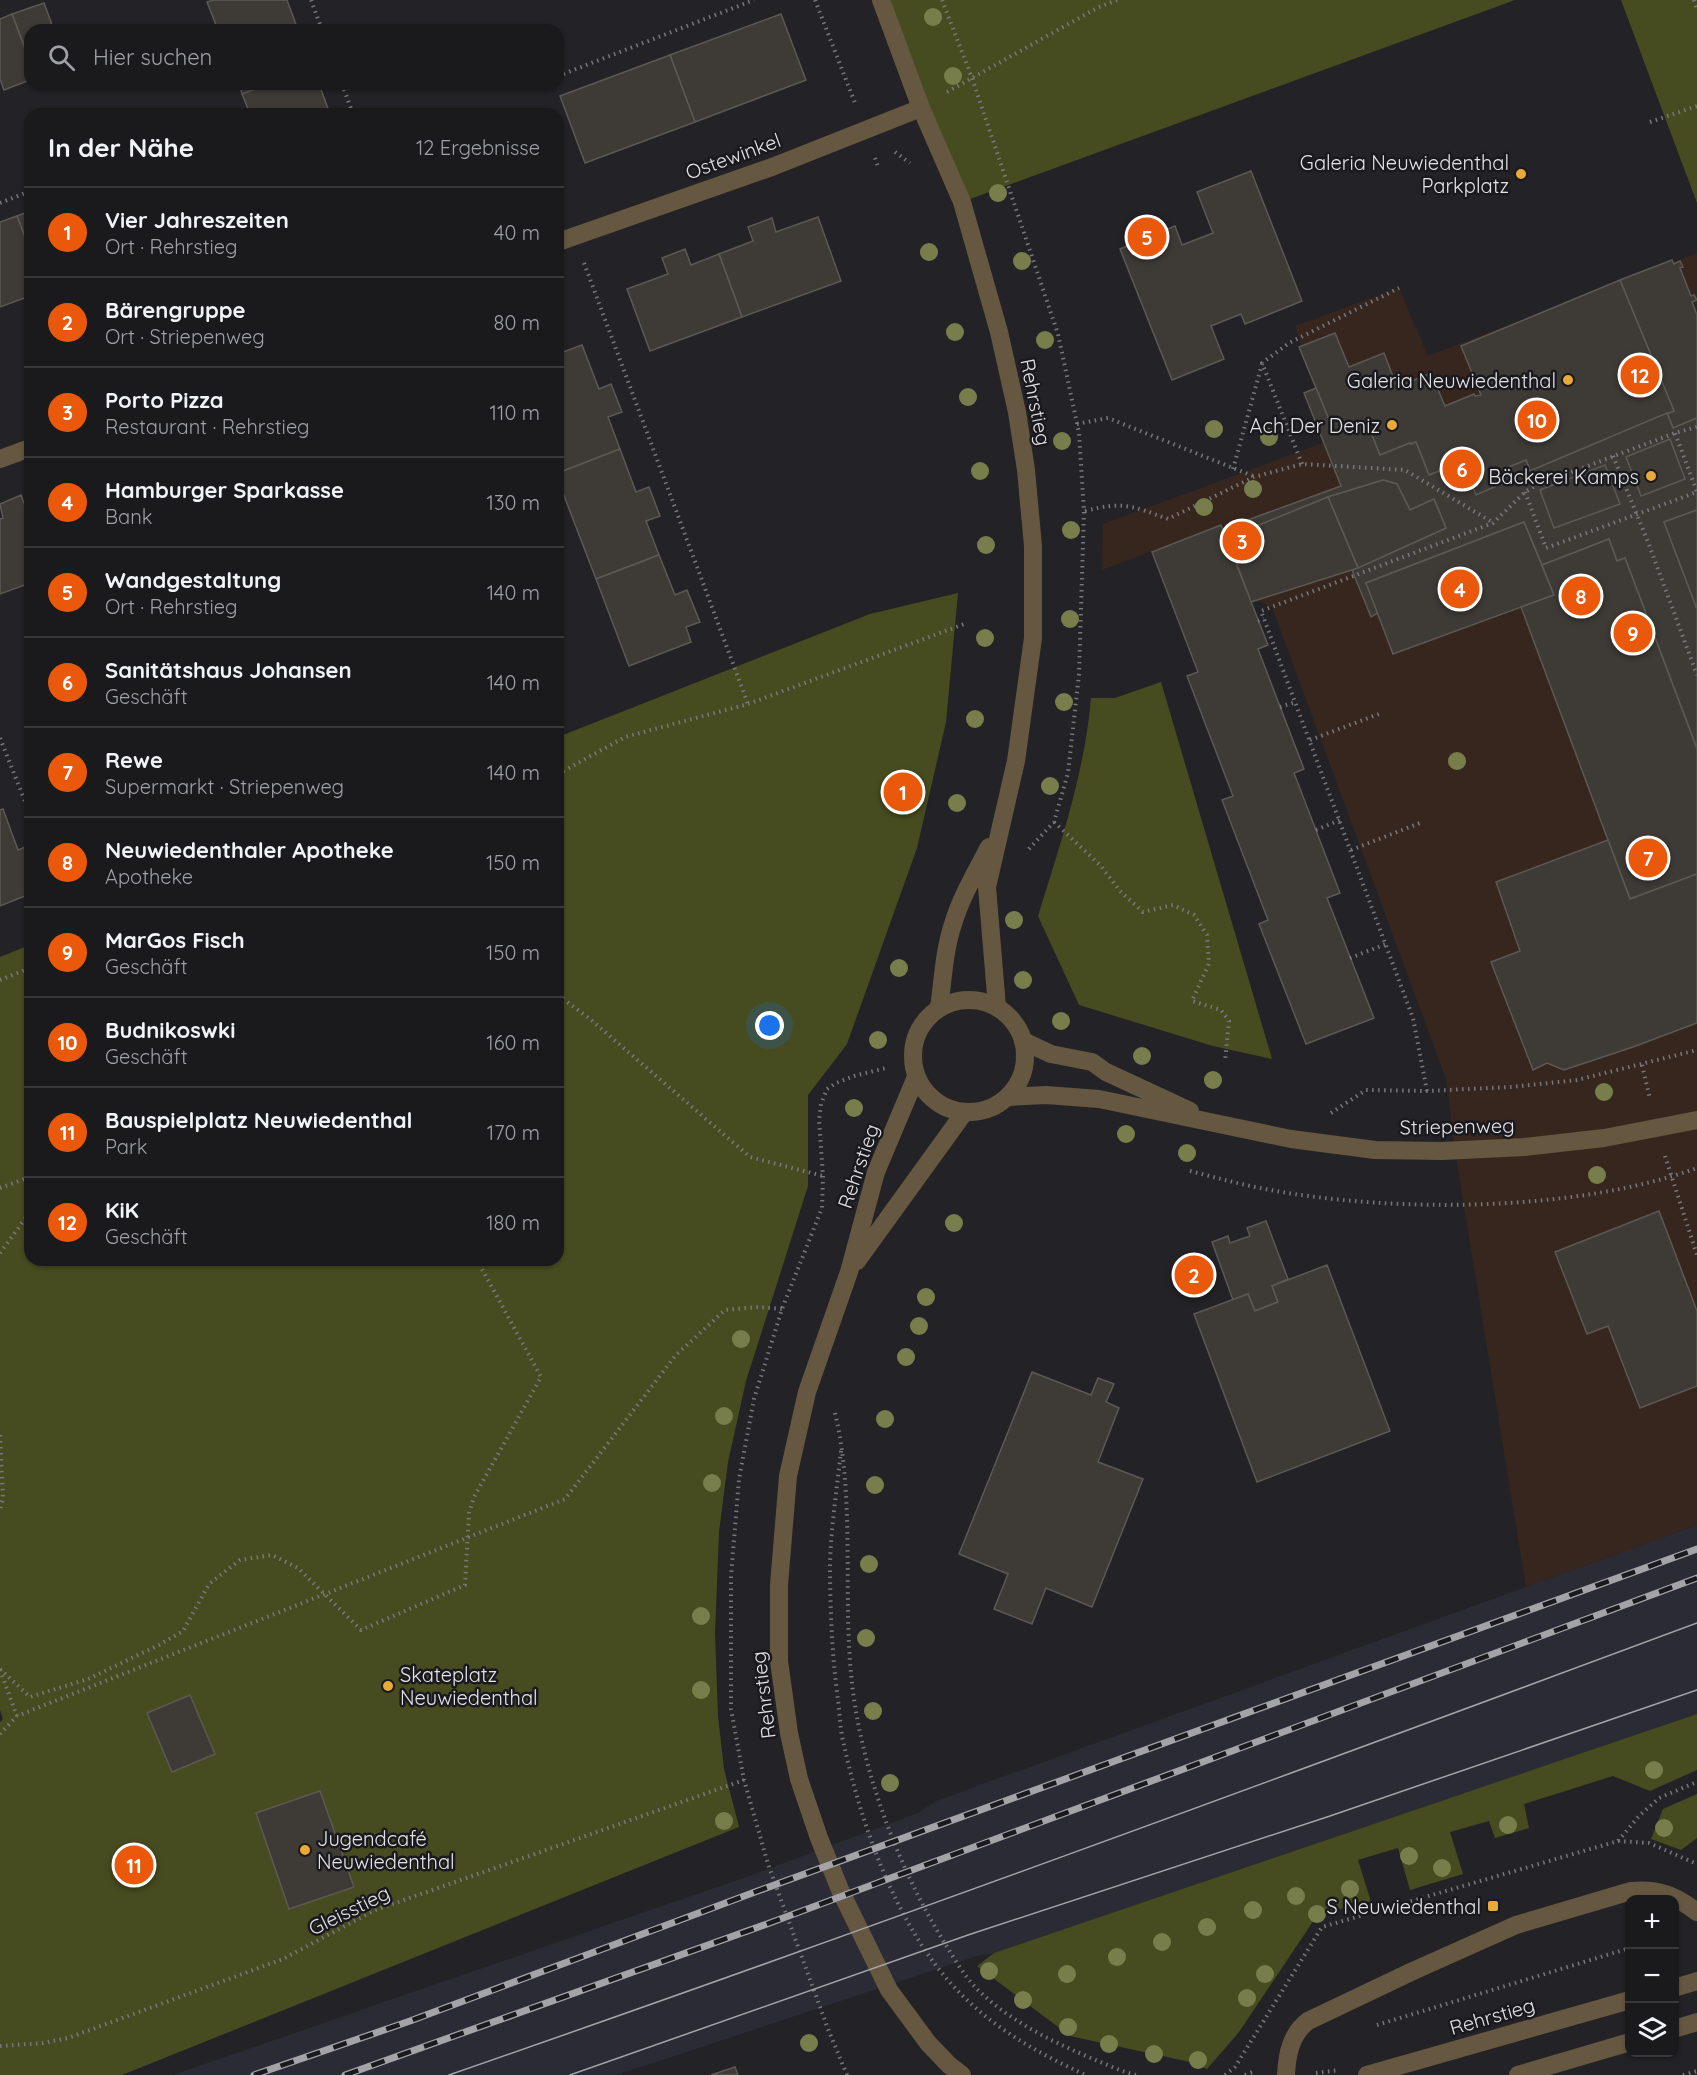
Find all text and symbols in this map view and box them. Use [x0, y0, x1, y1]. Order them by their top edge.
search box [24, 24, 564, 90]
icon: search [45, 41, 78, 74]
text: Hier suchen [93, 43, 212, 71]
street label: Ostewinkel [682, 127, 784, 185]
text: In der Nähe [48, 131, 194, 164]
text: 12 Ergebnisse [416, 135, 540, 160]
place label: Galeria Neuwiedenthal Parkplatz [1300, 150, 1509, 198]
marker: Galeria Neuwiedenthal Parkplatz [1514, 167, 1528, 181]
text: Vier Jahreszeiten [105, 206, 289, 234]
pin: 5 [1128, 214, 1166, 260]
text: 1 [64, 220, 71, 245]
text: 40 m [494, 220, 540, 245]
text: Ort · Rehrstieg [105, 234, 237, 259]
text: Bärengruppe [105, 296, 246, 324]
text: 2 [62, 310, 73, 335]
text: 80 m [494, 310, 540, 335]
text: Ort · Striepenweg [105, 324, 265, 349]
pin: 12 [1620, 352, 1660, 398]
street label: Rehrstieg [1015, 357, 1057, 447]
place label: Galeria Neuwiedenthal [1347, 368, 1556, 393]
marker: Galeria Neuwiedenthal [1561, 373, 1575, 387]
text: Porto Pizza [105, 386, 224, 414]
pin: 10 [1518, 398, 1556, 442]
text: 3 [62, 400, 73, 425]
text: 110 m [490, 400, 540, 425]
place label: Ach Der Deniz [1250, 413, 1380, 438]
text: Restaurant · Rehrstieg [105, 414, 310, 439]
marker: Ach Der Deniz [1385, 418, 1399, 432]
pin: 6 [1442, 446, 1482, 492]
place label: Bäckerei Kamps [1488, 464, 1639, 489]
marker: Bäckerei Kamps [1644, 469, 1658, 483]
text: Hamburger Sparkasse [105, 476, 344, 504]
text: 4 [62, 490, 73, 515]
text: 130 m [487, 490, 540, 515]
text: Bank [105, 504, 152, 529]
pin: 3 [1222, 518, 1262, 564]
text: Wandgestaltung [105, 566, 281, 594]
pin: 4 [1440, 566, 1480, 612]
pin: 8 [1562, 574, 1600, 618]
text: 5 [62, 580, 73, 605]
text: 140 m [487, 580, 540, 605]
text: Ort · Rehrstieg [105, 594, 237, 619]
pin: 9 [1614, 610, 1652, 656]
text: Sanitätshaus Johansen [105, 656, 352, 684]
text: 6 [62, 670, 73, 695]
text: 140 m [487, 670, 540, 695]
text: Geschäft [105, 684, 187, 709]
text: Rewe [105, 746, 163, 774]
text: 7 [62, 760, 73, 785]
text: 140 m [487, 760, 540, 785]
pin: 1 [884, 770, 922, 814]
text: Supermarkt · Striepenweg [105, 774, 344, 799]
text: Neuwiedenthaler Apotheke [105, 836, 394, 864]
pin: 7 [1628, 836, 1668, 880]
text: 8 [62, 850, 73, 875]
text: 150 m [486, 850, 540, 875]
text: Apotheke [105, 864, 193, 889]
text: MarGos Fisch [105, 926, 245, 954]
text: 9 [62, 940, 73, 965]
text: 150 m [486, 940, 540, 965]
text: Geschäft [105, 954, 187, 979]
your location [755, 1011, 784, 1040]
text: Budnikoswki [105, 1016, 235, 1044]
text: 10 [57, 1030, 78, 1055]
text: 160 m [486, 1030, 540, 1055]
text: Geschäft [105, 1044, 187, 1069]
text: Bauspielplatz Neuwiedenthal [105, 1106, 413, 1134]
street label: Striepenweg [1399, 1112, 1515, 1140]
text: 11 [60, 1120, 75, 1145]
text: 170 m [487, 1120, 540, 1145]
street label: Rehrstieg [832, 1120, 884, 1212]
text: Park [105, 1134, 147, 1159]
text: KiK [105, 1196, 139, 1224]
text: 12 [58, 1210, 77, 1235]
text: 180 m [486, 1210, 540, 1235]
text: Geschäft [105, 1224, 187, 1249]
pin: 2 [1174, 1252, 1214, 1298]
street label: Rehrstieg [745, 1650, 781, 1740]
place label: Skateplatz Neuwiedenthal [400, 1662, 538, 1710]
marker: Skateplatz Neuwiedenthal [381, 1679, 395, 1693]
place label: Jugendcafé Neuwiedenthal [317, 1826, 455, 1874]
pin: 11 [114, 1842, 154, 1888]
marker: Jugendcafé Neuwiedenthal [298, 1843, 312, 1857]
street label: Gleisstieg [304, 1880, 394, 1940]
place label: S Neuwiedenthal [1327, 1894, 1481, 1919]
map controls [1625, 1895, 1679, 2057]
button: + [1625, 1895, 1679, 1949]
marker: S Neuwiedenthal [1486, 1899, 1500, 1913]
button: − [1625, 1949, 1679, 2003]
street label: Rehrstieg [1446, 1992, 1538, 2040]
button: layers [1625, 2003, 1679, 2057]

